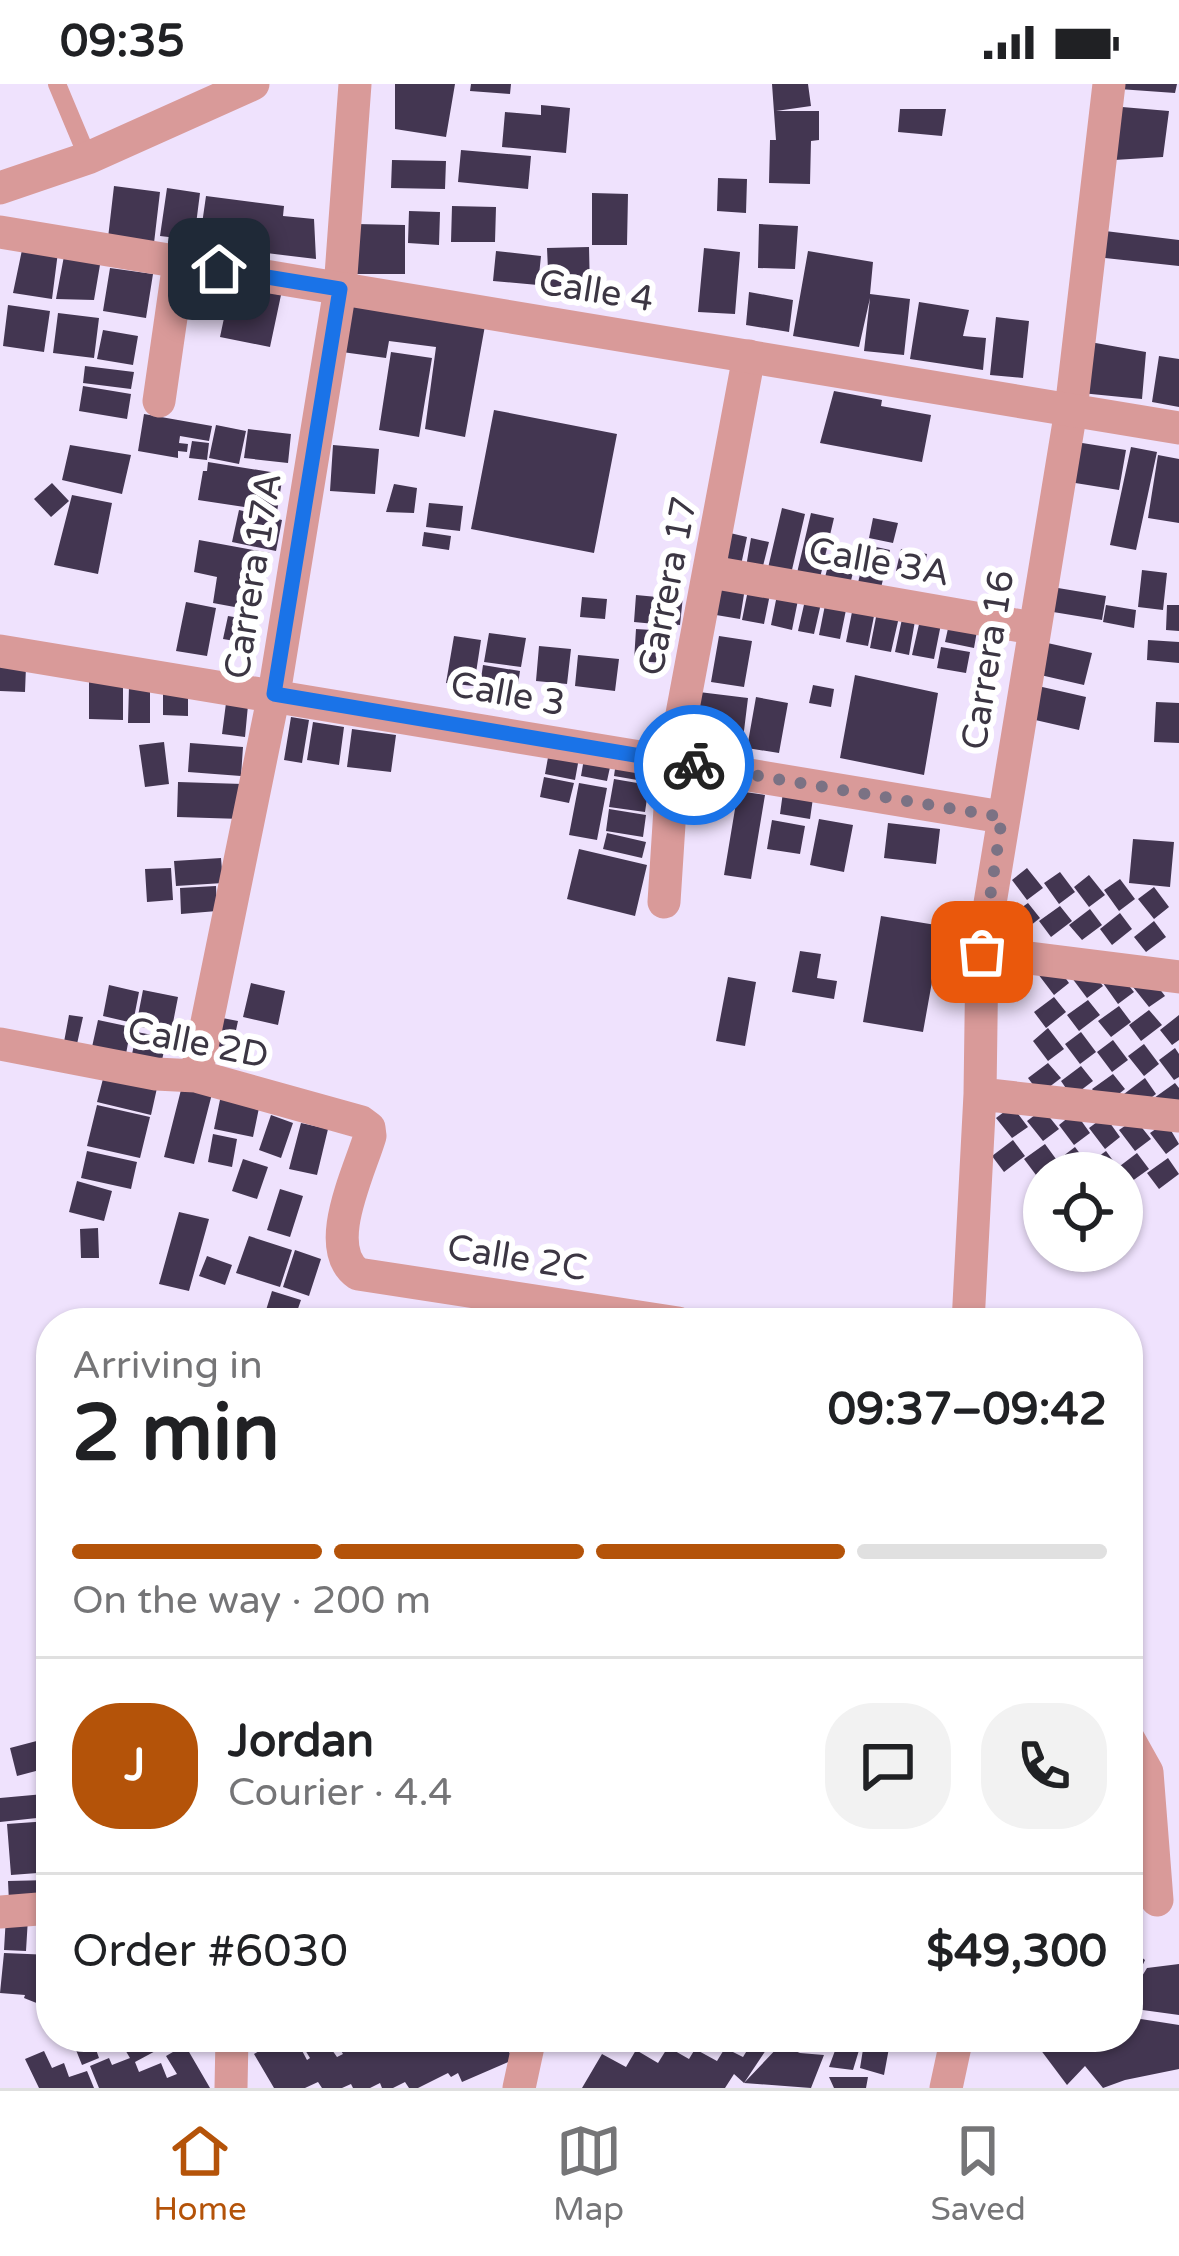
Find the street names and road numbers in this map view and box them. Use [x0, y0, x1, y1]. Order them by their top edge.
street label: Calle 4 [536, 261, 656, 321]
street label: Carrera 17A [215, 470, 291, 682]
street label: Carrera 17 [630, 493, 706, 679]
street label: Calle 3A [805, 528, 953, 596]
street label: Carrera 16 [953, 567, 1023, 753]
street label: Calle 3 [447, 663, 569, 725]
street label: Calle 2D [124, 1008, 272, 1078]
street label: Calle 2C [444, 1226, 590, 1290]

